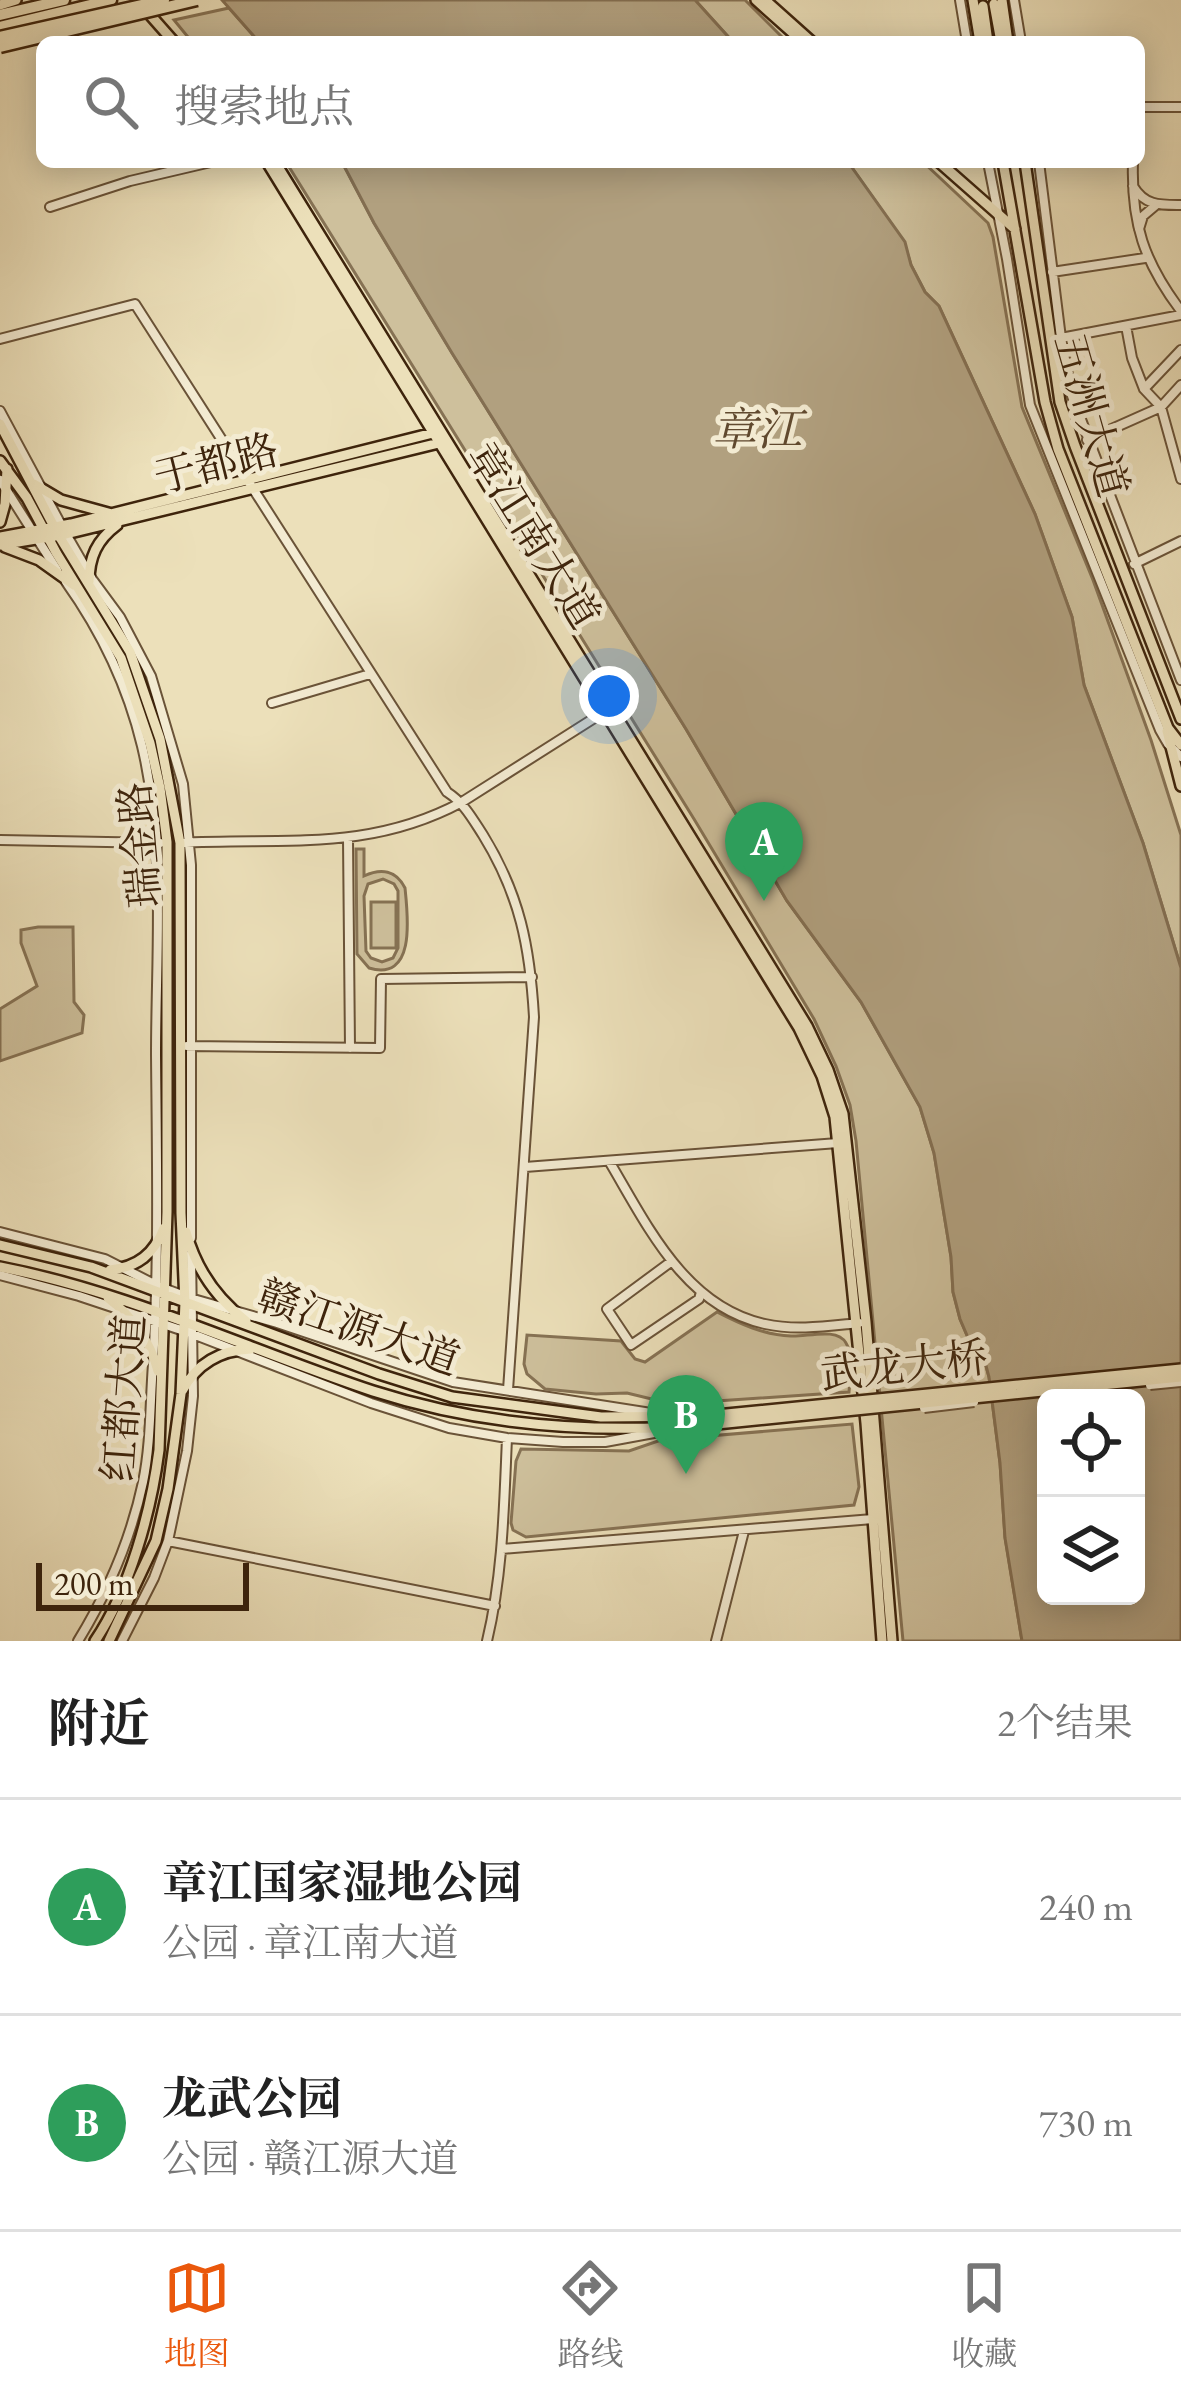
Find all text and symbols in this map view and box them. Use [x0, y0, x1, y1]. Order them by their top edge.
search box [36, 36, 1145, 168]
icon: search [78, 69, 144, 135]
text: 搜索地点 [174, 77, 354, 135]
street label: 五洲大道 [1042, 327, 1141, 503]
water label: 章江 [712, 400, 808, 458]
street label: 于都路 [148, 422, 284, 505]
street label: 章江南大道 [455, 432, 613, 639]
your location [579, 666, 639, 726]
street label: 瑞金路 [107, 780, 172, 910]
pin: A [725, 802, 803, 901]
street label: 赣江源大道 [251, 1267, 467, 1388]
street label: 红都大道 [90, 1312, 157, 1484]
street label: 武龙大桥 [818, 1329, 990, 1402]
pin: B [647, 1375, 725, 1474]
map controls [1037, 1389, 1145, 1605]
button: locate [1037, 1389, 1145, 1497]
button: layers [1037, 1497, 1145, 1605]
scale bar [36, 1557, 249, 1610]
text: 200 m [54, 1562, 134, 1605]
text: 附近 [48, 1690, 150, 1756]
text: 2个结果 [997, 1697, 1133, 1748]
text: 章江国家湿地公园 [162, 1853, 522, 1911]
text: A [73, 1881, 101, 1932]
text: 240 m [1039, 1881, 1133, 1932]
text: 公园 · 章江南大道 [162, 1917, 458, 1968]
text: 龙武公园 [162, 2069, 342, 2127]
text: B [75, 2097, 99, 2148]
text: 730 m [1039, 2097, 1133, 2148]
text: 公园 · 赣江源大道 [162, 2133, 458, 2184]
tab: 地图 [164, 2255, 230, 2375]
tab: 路线 [557, 2255, 623, 2375]
tab: 收藏 [951, 2255, 1017, 2375]

